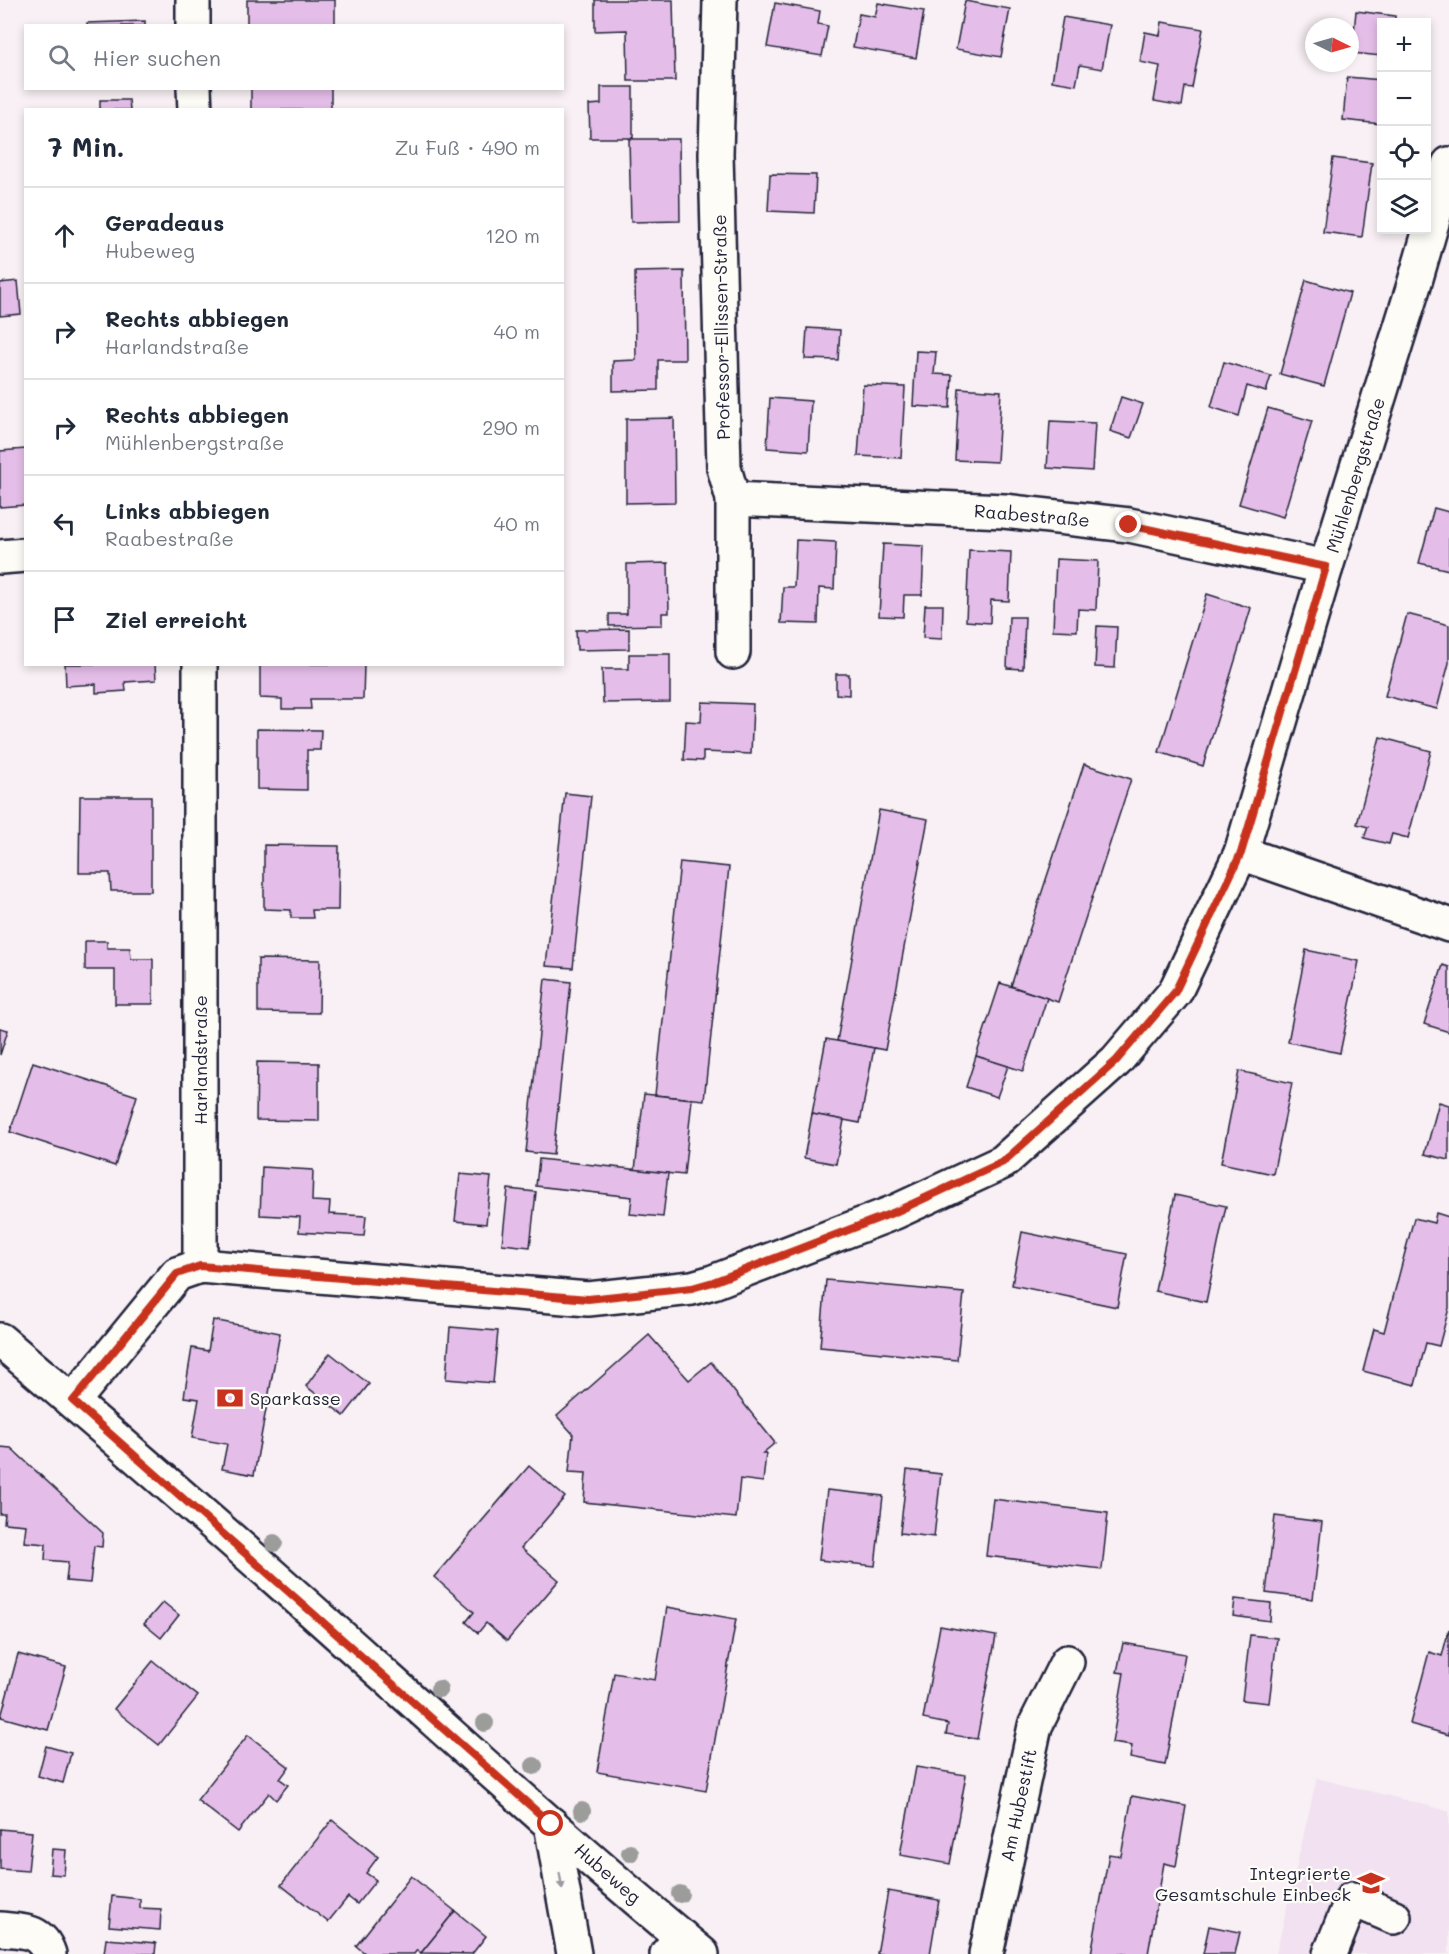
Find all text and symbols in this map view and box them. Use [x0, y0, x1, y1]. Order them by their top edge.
north arrow [1305, 18, 1359, 72]
map controls [1377, 18, 1431, 234]
button: + [1377, 18, 1431, 72]
search box [24, 24, 564, 90]
icon: search [45, 41, 78, 74]
text: Hier suchen [93, 43, 221, 72]
button: − [1377, 72, 1431, 126]
button: locate [1377, 126, 1431, 180]
text: 7 Min. [48, 130, 125, 164]
text: Zu Fuß · 490 m [395, 134, 540, 160]
button: layers [1377, 180, 1431, 234]
text: Geradeaus [105, 208, 224, 237]
street label: Professor-Ellissen-Straße [707, 214, 735, 440]
icon: ahead [48, 219, 81, 252]
text: 120 m [485, 222, 540, 248]
text: Hubeweg [105, 237, 195, 263]
text: Rechts abbiegen [105, 304, 289, 333]
icon: right [48, 315, 81, 348]
text: 40 m [494, 318, 540, 344]
text: Harlandstraße [105, 333, 249, 359]
street label: Mühlenbergstraße [1320, 394, 1390, 556]
text: Rechts abbiegen [105, 400, 289, 429]
icon: right [48, 411, 81, 444]
text: 290 m [482, 414, 540, 440]
text: Mühlenbergstraße [105, 429, 284, 455]
text: Links abbiegen [105, 496, 270, 525]
street label: Raabestraße [973, 498, 1091, 532]
icon: left [48, 507, 81, 540]
text: 40 m [494, 510, 540, 536]
route end [1115, 511, 1141, 537]
text: Raabestraße [105, 525, 234, 551]
icon: arrive [48, 603, 81, 636]
text: Ziel erreicht [105, 605, 247, 634]
street label: Harlandstraße [188, 995, 212, 1125]
bank icon: Sparkasse [215, 1383, 245, 1413]
place label: Sparkasse [250, 1386, 341, 1410]
street label: Am Hubestift [994, 1746, 1042, 1864]
route start [537, 1810, 563, 1836]
street label: Hubeweg [570, 1837, 646, 1909]
place label: Integrierte Gesamtschule Einbeck [1155, 1861, 1351, 1906]
school or university icon: Integrierte Gesamtschule Einbeck [1356, 1868, 1386, 1898]
one-way arrow [557, 1872, 566, 1891]

